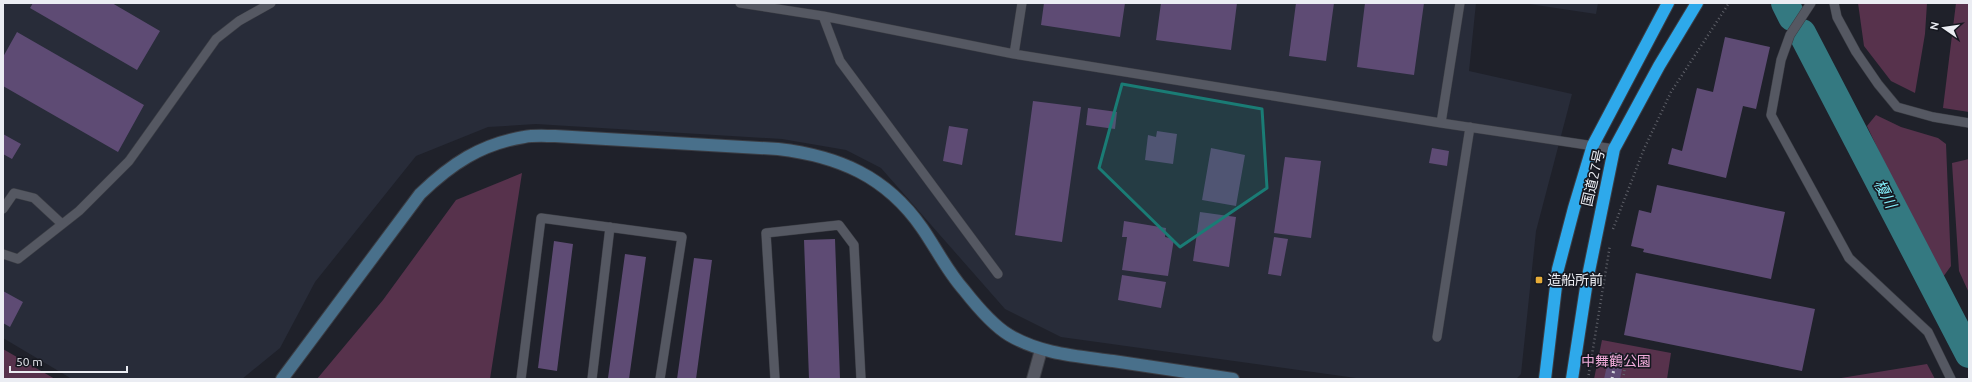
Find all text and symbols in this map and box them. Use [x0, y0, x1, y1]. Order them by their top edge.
north arrow [1924, 8, 1964, 48]
text: N [1927, 20, 1941, 31]
street label: 国道27号 [1579, 148, 1607, 208]
water label: 榎川 [1871, 177, 1901, 213]
place label: 造船所前 [1547, 272, 1603, 288]
marker: 造船所前 [1534, 275, 1544, 285]
scale bar [10, 348, 127, 374]
park label: 中舞鶴公園 [1581, 353, 1651, 369]
text: 50 m [16, 355, 43, 368]

